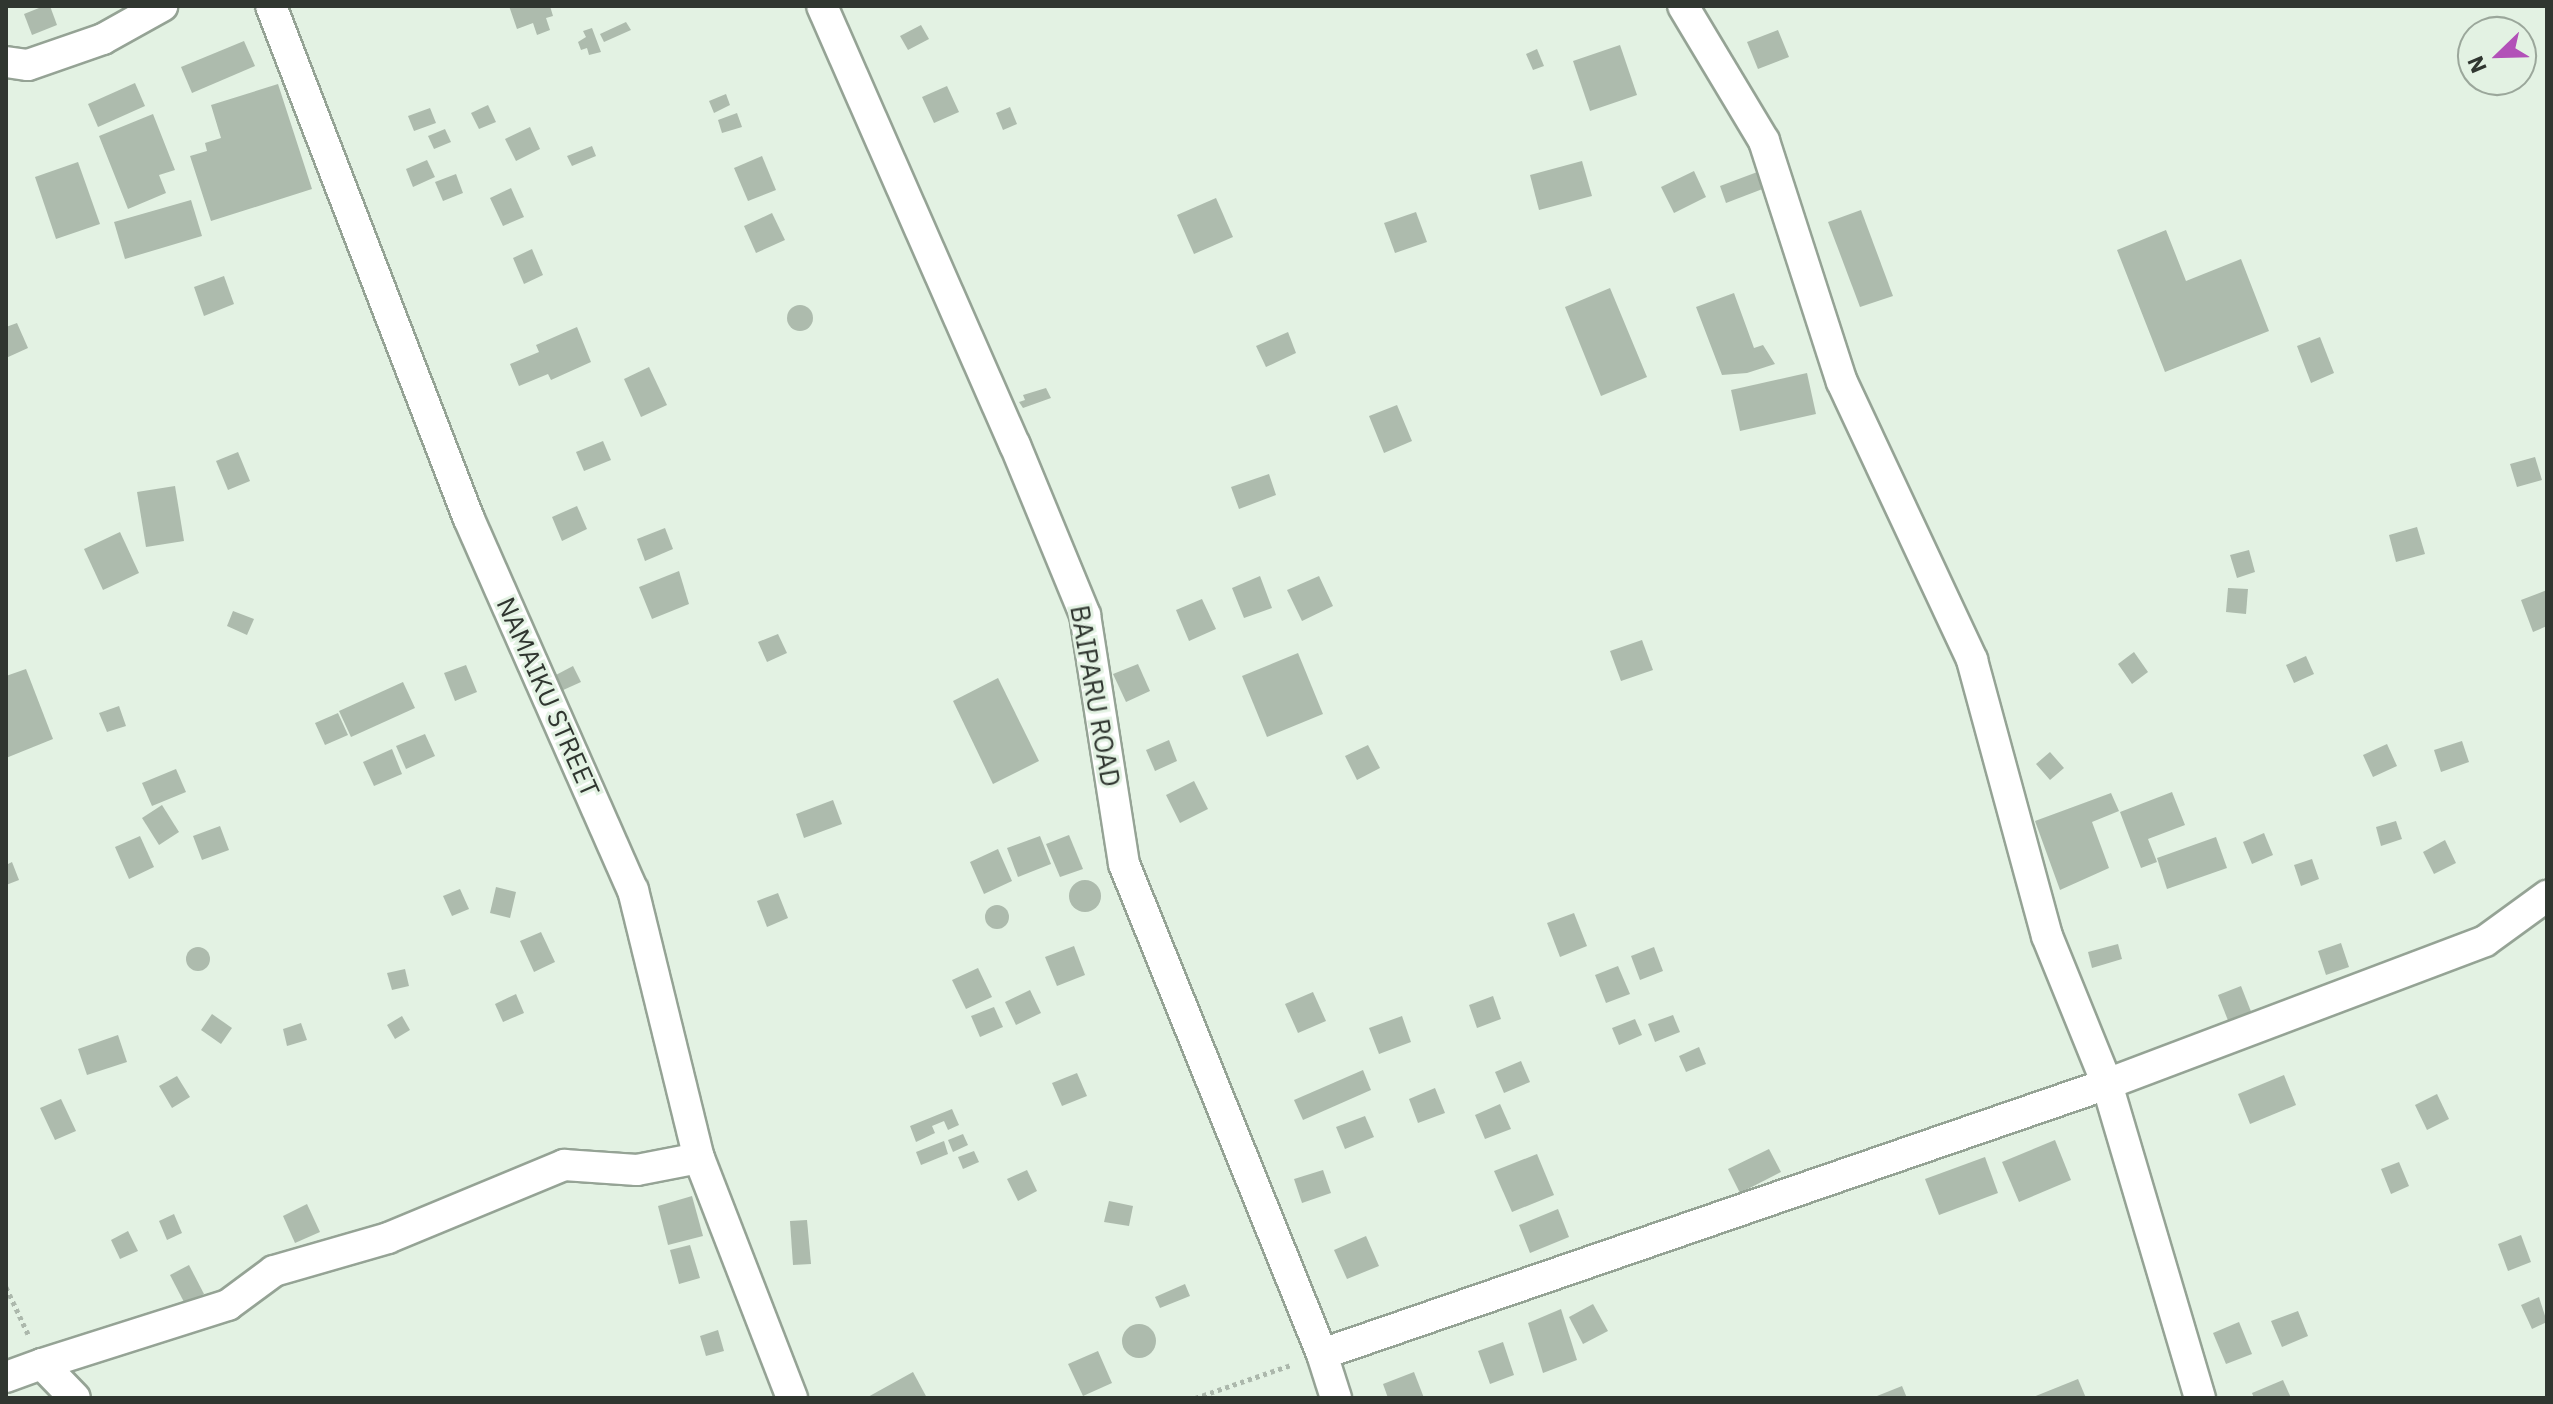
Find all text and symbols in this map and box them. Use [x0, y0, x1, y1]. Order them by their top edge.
north arrow [2457, 16, 2537, 96]
text: N [2460, 52, 2493, 78]
street label: NAMAIKU STREET [490, 592, 606, 802]
street label: BAIPARU ROAD [1064, 603, 1126, 789]

